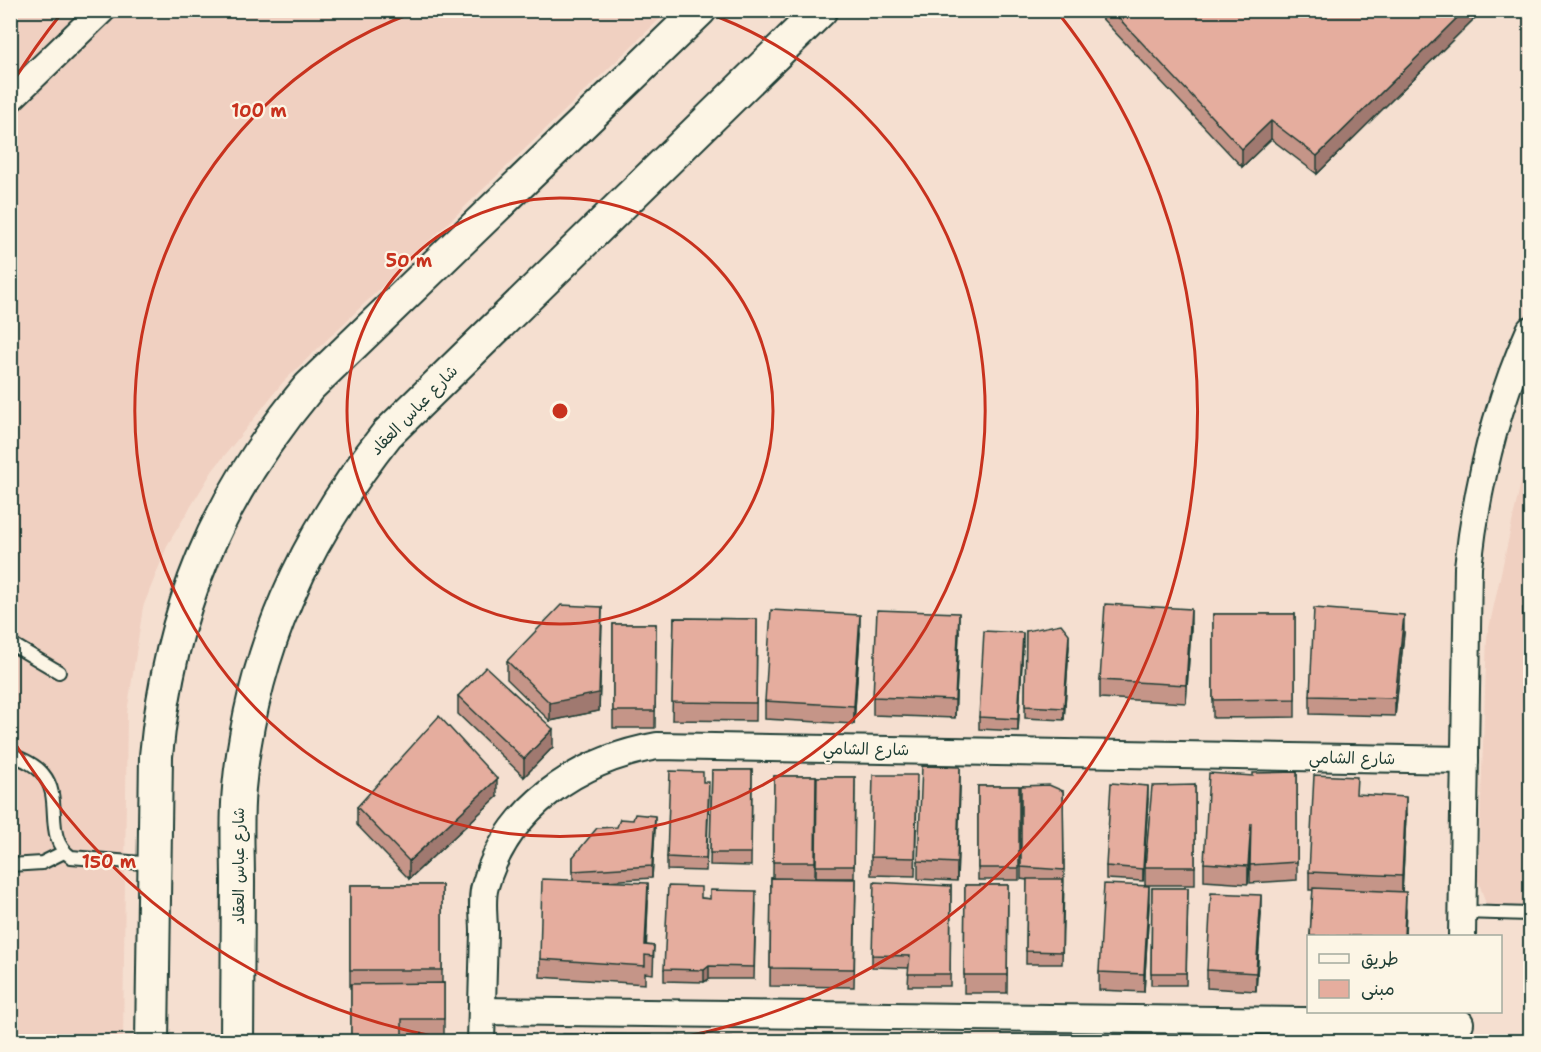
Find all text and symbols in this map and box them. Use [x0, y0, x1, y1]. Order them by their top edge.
text: 100 m [231, 99, 287, 123]
text: 50 m [386, 249, 433, 273]
street label: شارع عباس العقاد [366, 360, 463, 460]
centre of rings [550, 401, 570, 421]
street label: شارع الشامي [823, 738, 909, 764]
street label: شارع الشامي [1309, 747, 1395, 773]
street label: شارع عباس العقاد [228, 807, 250, 925]
text: 150 m [82, 850, 137, 874]
legend [1307, 935, 1502, 1013]
text: طريق [1361, 947, 1399, 971]
text: مبنى [1361, 977, 1395, 1001]

